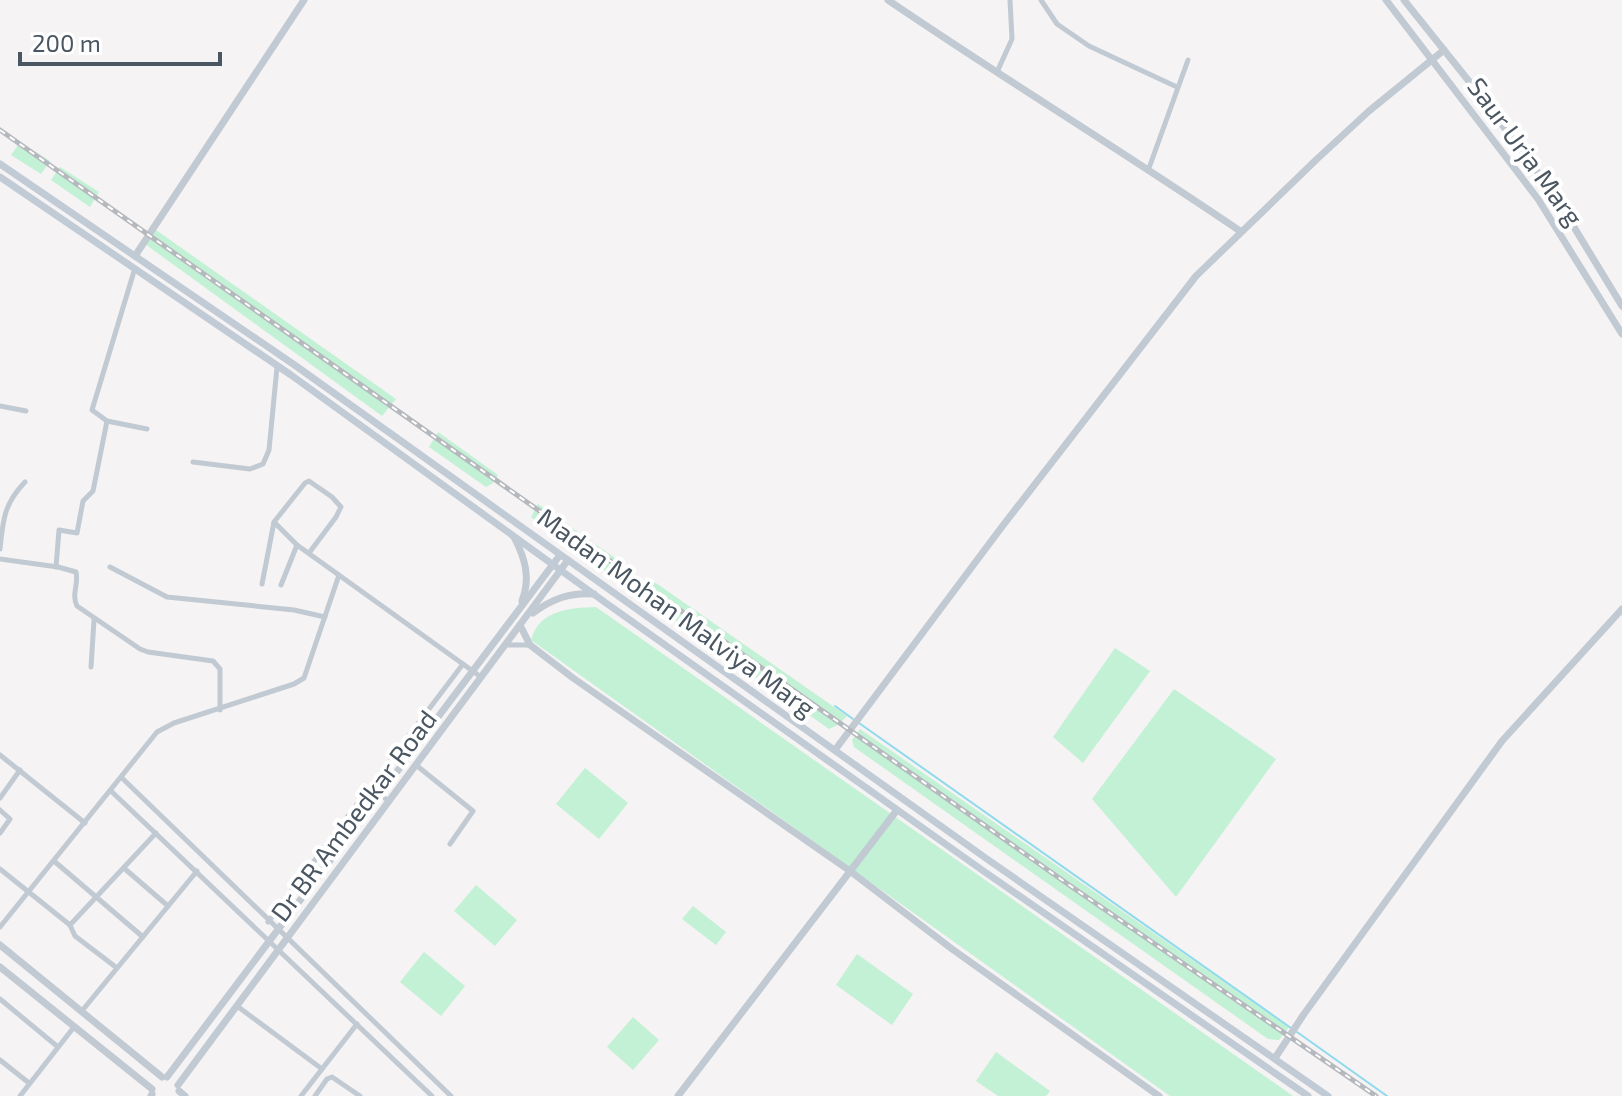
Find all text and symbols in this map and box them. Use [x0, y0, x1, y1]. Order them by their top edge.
scale bar [20, 16, 220, 66]
text: 200 m [32, 28, 101, 57]
street label: Saur Urja Marg [1462, 71, 1590, 231]
street label: Madan Mohan Malviya Marg [532, 501, 822, 723]
street label: Dr BR Ambedkar Road [263, 704, 442, 927]

